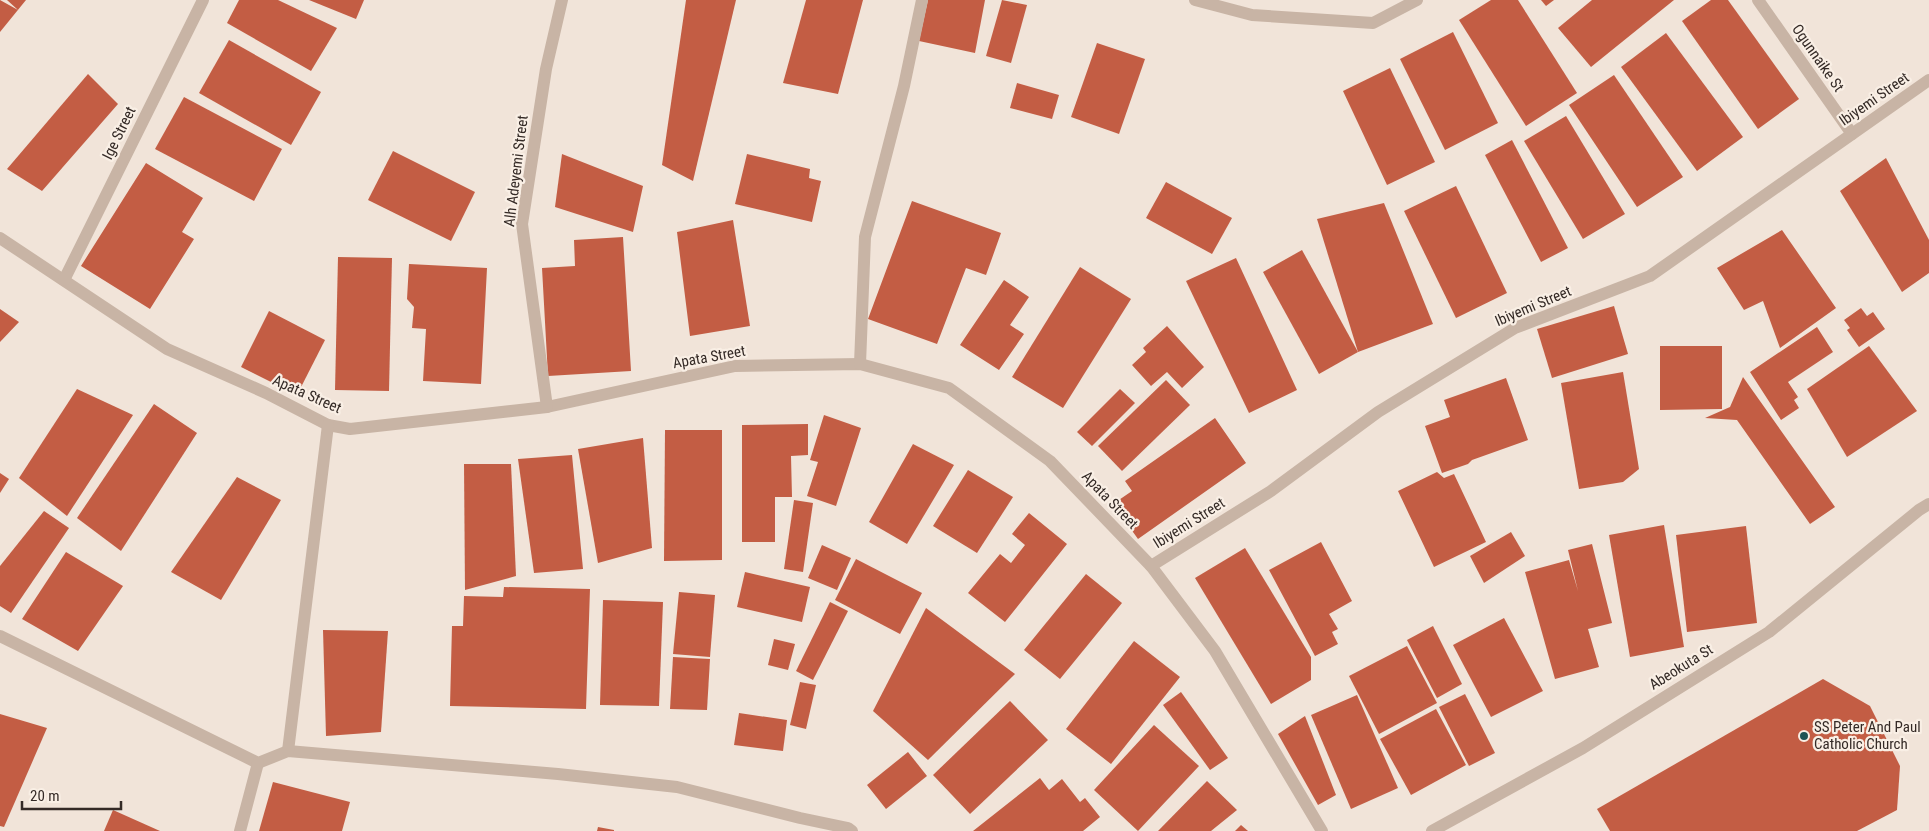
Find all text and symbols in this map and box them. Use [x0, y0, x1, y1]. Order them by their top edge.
street label: Ogunnaike St [1788, 21, 1848, 95]
street label: Ibiyemi Street [1836, 68, 1912, 130]
street label: Ige Street [98, 104, 140, 162]
street label: Alh Adeyemi Street [500, 114, 532, 228]
street label: Ibiyemi Street [1492, 282, 1574, 330]
street label: Apata Street [671, 342, 747, 372]
street label: Apata Street [270, 371, 344, 417]
street label: Apata Street [1078, 467, 1142, 533]
street label: Ibiyemi Street [1150, 494, 1228, 552]
street label: Abeokuta St [1646, 640, 1716, 694]
place label: SS Peter And Paul Catholic Church [1814, 718, 1921, 753]
marker: SS Peter And Paul Catholic Church [1798, 730, 1810, 742]
scale bar [22, 778, 121, 810]
text: 20 m [30, 787, 60, 805]

